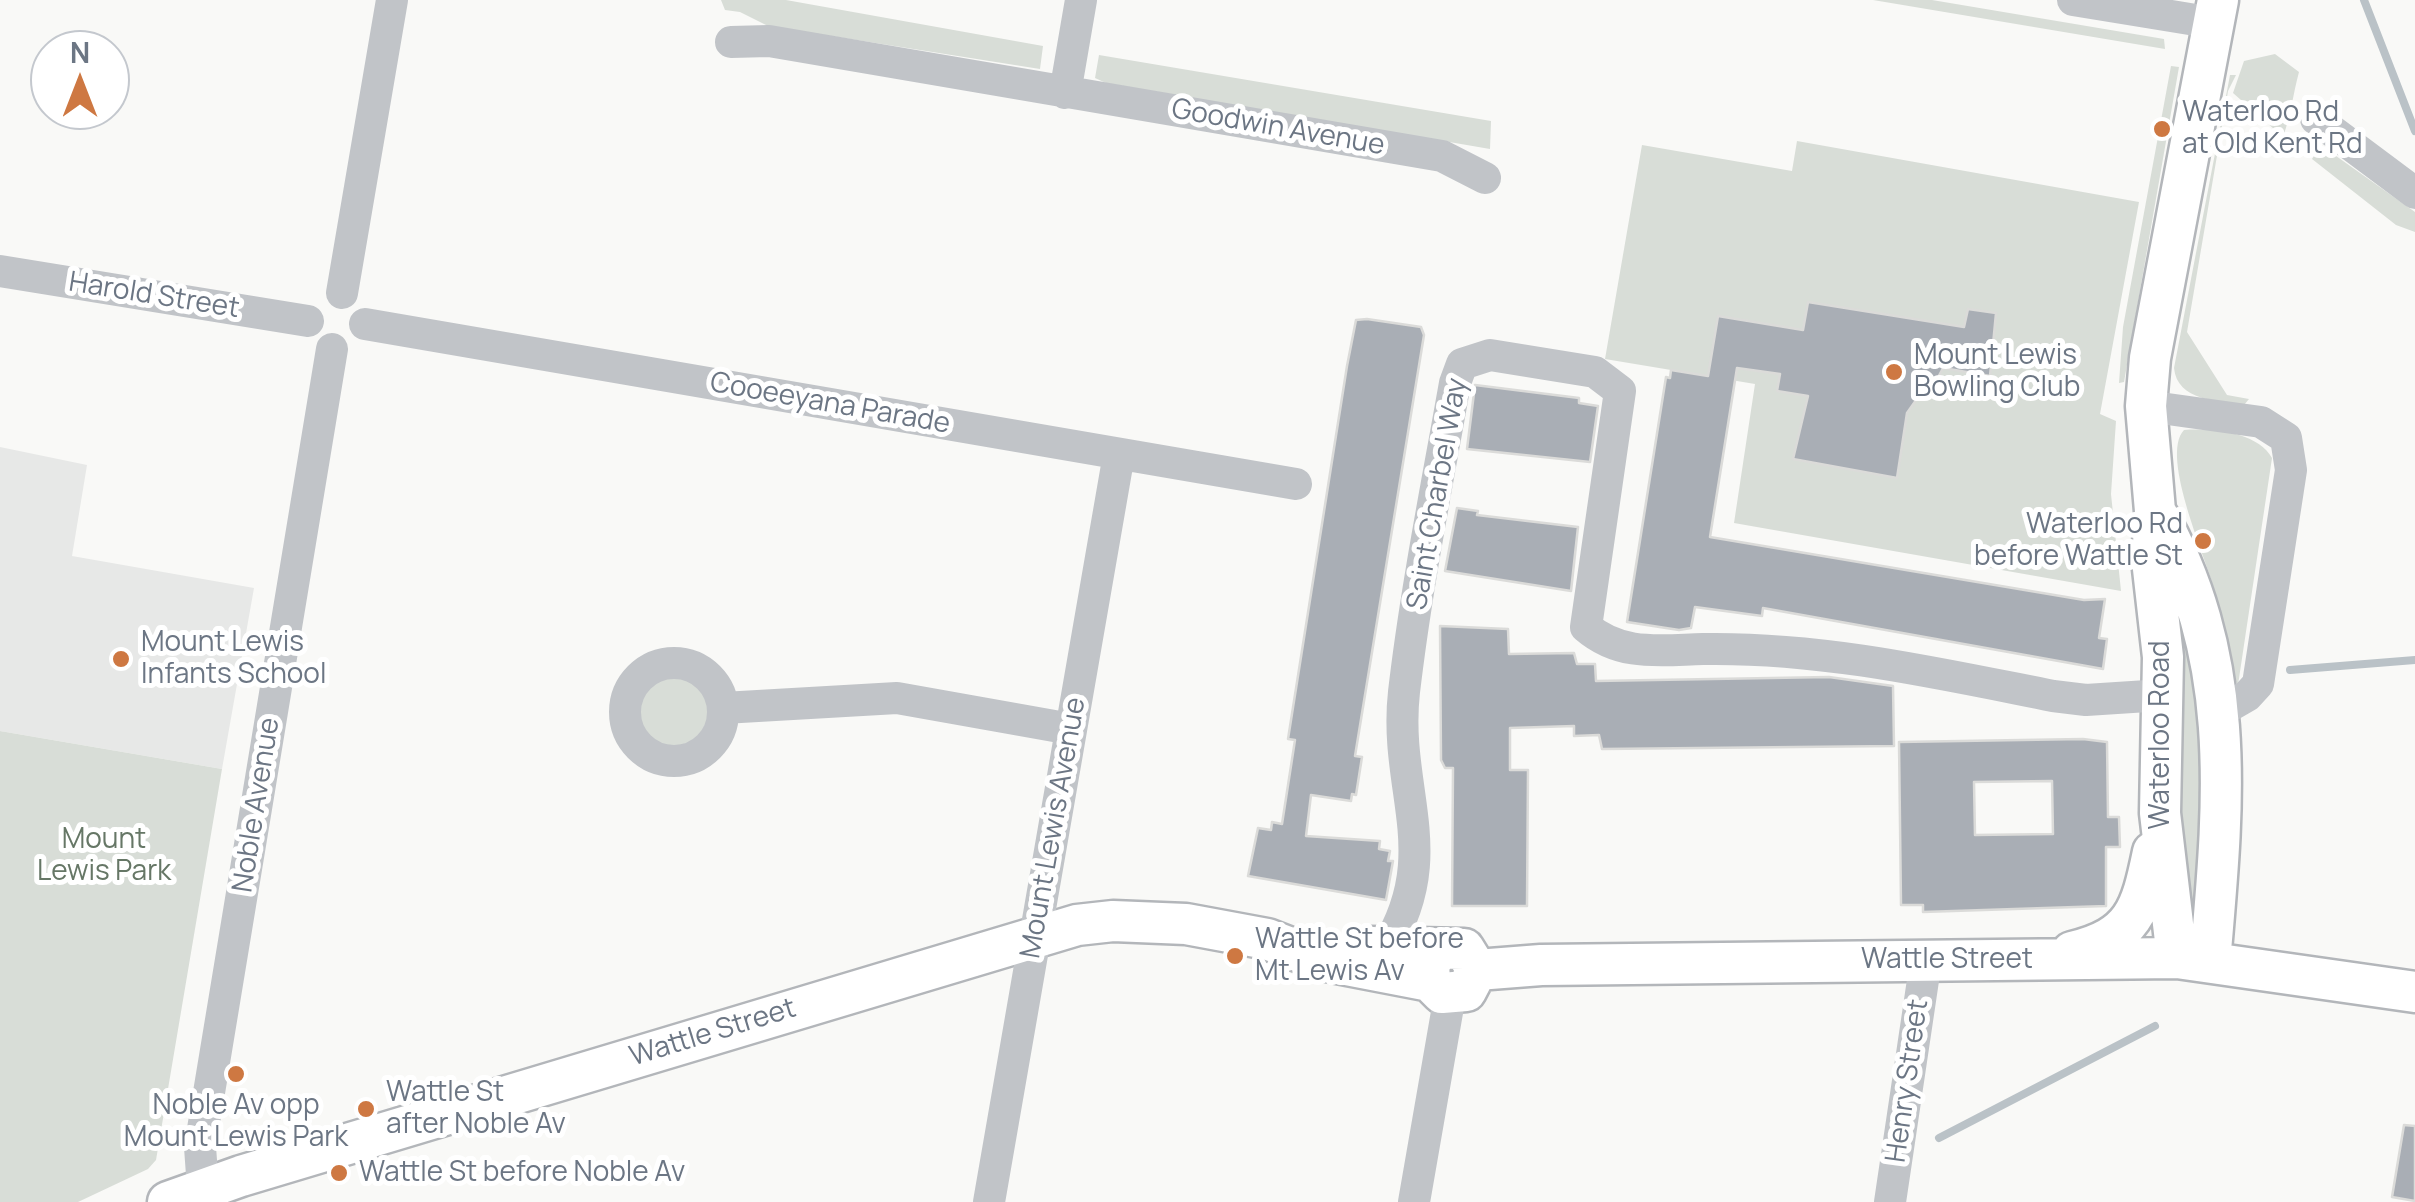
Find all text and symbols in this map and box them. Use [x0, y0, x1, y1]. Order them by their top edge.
north arrow [30, 30, 130, 130]
text: N [70, 33, 90, 71]
street label: Goodwin Avenue [1169, 93, 1387, 163]
place label: Waterloo Rd at Old Kent Rd [2182, 96, 2362, 162]
marker: Waterloo Rd at Old Kent Rd [2151, 118, 2173, 140]
street label: Harold Street [66, 266, 242, 326]
place label: Mount Lewis Bowling Club [1914, 339, 2080, 405]
marker: Mount Lewis Bowling Club [1883, 361, 1905, 383]
street label: Cooeeyana Parade [707, 366, 953, 442]
street label: Saint Charbel Way [1401, 376, 1475, 612]
place label: Waterloo Rd before Wattle St [1974, 508, 2183, 574]
marker: Waterloo Rd before Wattle St [2192, 530, 2214, 552]
place label: Mount Lewis Infants School [141, 626, 326, 692]
street label: Waterloo Road [2144, 640, 2178, 830]
marker: Mount Lewis Infants School [110, 648, 132, 670]
street label: Mount Lewis Avenue [1014, 695, 1094, 961]
street label: Noble Avenue [227, 715, 287, 895]
park label: Mount Lewis Park [37, 823, 171, 889]
place label: Wattle St before Mt Lewis Av [1255, 923, 1464, 989]
street label: Wattle Street [1861, 943, 2033, 977]
marker: Wattle St before Mt Lewis Av [1224, 945, 1246, 967]
street label: Wattle Street [626, 992, 800, 1074]
street label: Henry Street [1880, 997, 1936, 1165]
marker: Noble Av opp Mount Lewis Park [225, 1063, 247, 1085]
place label: Wattle St after Noble Av [386, 1076, 566, 1142]
place label: Noble Av opp Mount Lewis Park [124, 1089, 348, 1155]
marker: Wattle St after Noble Av [355, 1098, 377, 1120]
place label: Wattle St before Noble Av [359, 1156, 685, 1190]
marker: Wattle St before Noble Av [328, 1162, 350, 1184]

